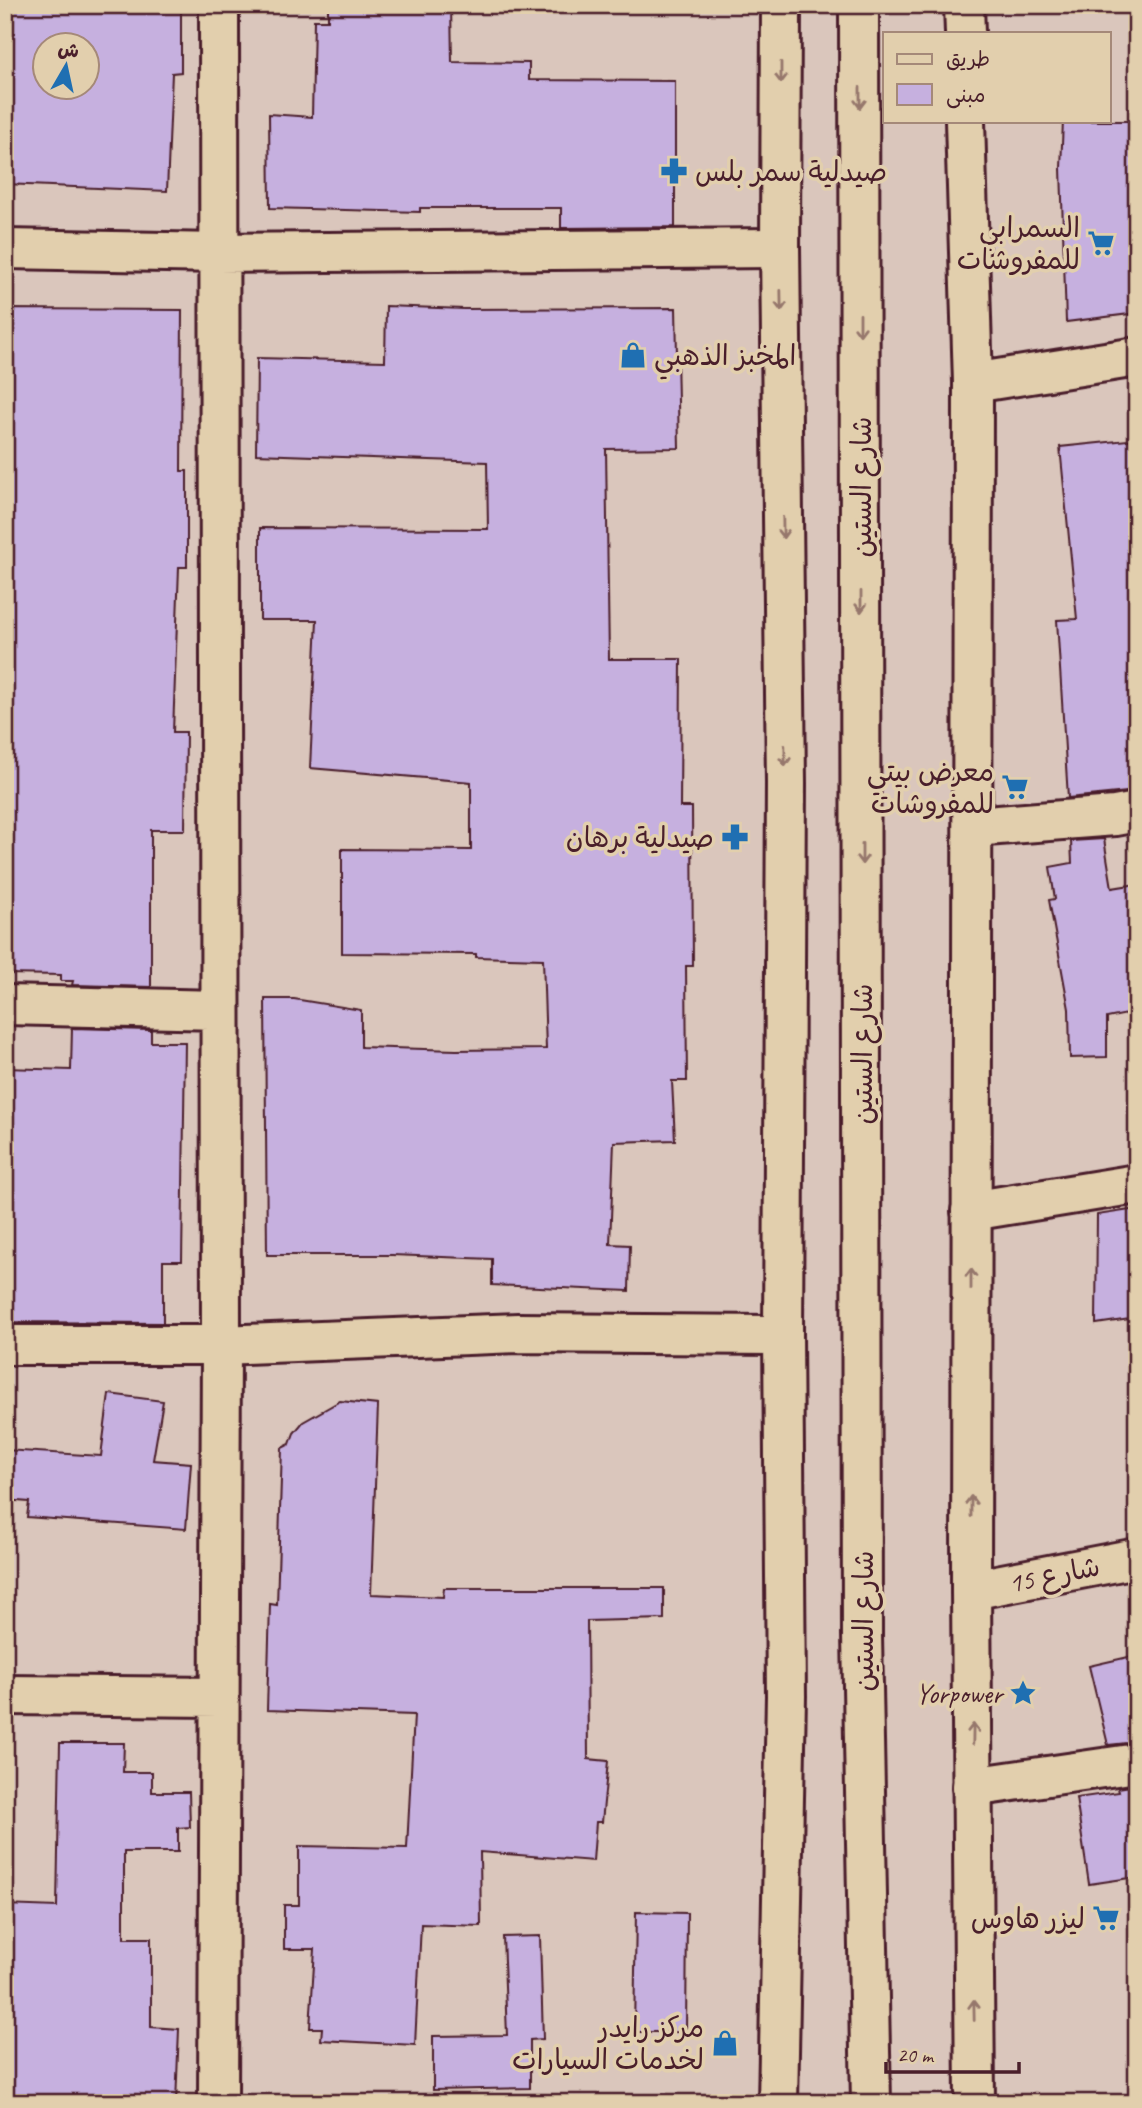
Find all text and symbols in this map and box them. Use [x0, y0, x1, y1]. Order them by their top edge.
north arrow [32, 32, 102, 102]
legend [883, 32, 1110, 122]
text: ش [56, 37, 81, 64]
text: طريق [946, 46, 990, 72]
one-way arrow [774, 62, 787, 85]
text: مبنى [946, 82, 985, 109]
one-way arrow [853, 86, 866, 109]
place label: صيدلية سمر بلس [695, 154, 887, 189]
pharmacy icon: صيدلية سمر بلس [659, 156, 689, 186]
place label: السمرابي للمفروشات [957, 210, 1080, 277]
supermarket icon: السمرابي للمفروشات [1086, 228, 1116, 258]
one-way arrow [774, 289, 788, 312]
one-way arrow [853, 314, 867, 337]
place label: المخبز الذهبي [654, 338, 796, 380]
shop icon: المخبز الذهبي [618, 340, 648, 370]
street label: شارع الستين [844, 417, 881, 557]
one-way arrow [776, 517, 790, 540]
one-way arrow [854, 590, 868, 613]
one-way arrow [778, 744, 792, 767]
place label: معرض بيتي للمفروشات [867, 754, 994, 821]
supermarket icon: معرض بيتي للمفروشات [1000, 772, 1030, 802]
place label: صيدلية برهان [566, 820, 714, 855]
pharmacy icon: صيدلية برهان [720, 822, 750, 852]
one-way arrow [855, 842, 869, 865]
street label: شارع الستين [845, 984, 882, 1124]
one-way arrow [964, 1267, 978, 1290]
one-way arrow [964, 1495, 978, 1518]
street label: شارع 15 [1005, 1548, 1103, 1602]
street label: شارع الستين [846, 1551, 883, 1691]
place label: Yorpower [915, 1676, 1005, 1711]
place icon: Yorpower [1008, 1678, 1038, 1708]
one-way arrow [966, 1722, 980, 1745]
place label: ليزر هاوس [971, 1901, 1085, 1936]
supermarket icon: ليزر هاوس [1091, 1903, 1121, 1933]
one-way arrow [967, 1999, 981, 2022]
place label: مركز رايدر لخدمات السيارات [512, 2010, 704, 2077]
shop icon: مركز رايدر لخدمات السيارات [710, 2028, 740, 2058]
scale bar [886, 2031, 1020, 2075]
text: 20 m [897, 2042, 935, 2068]

